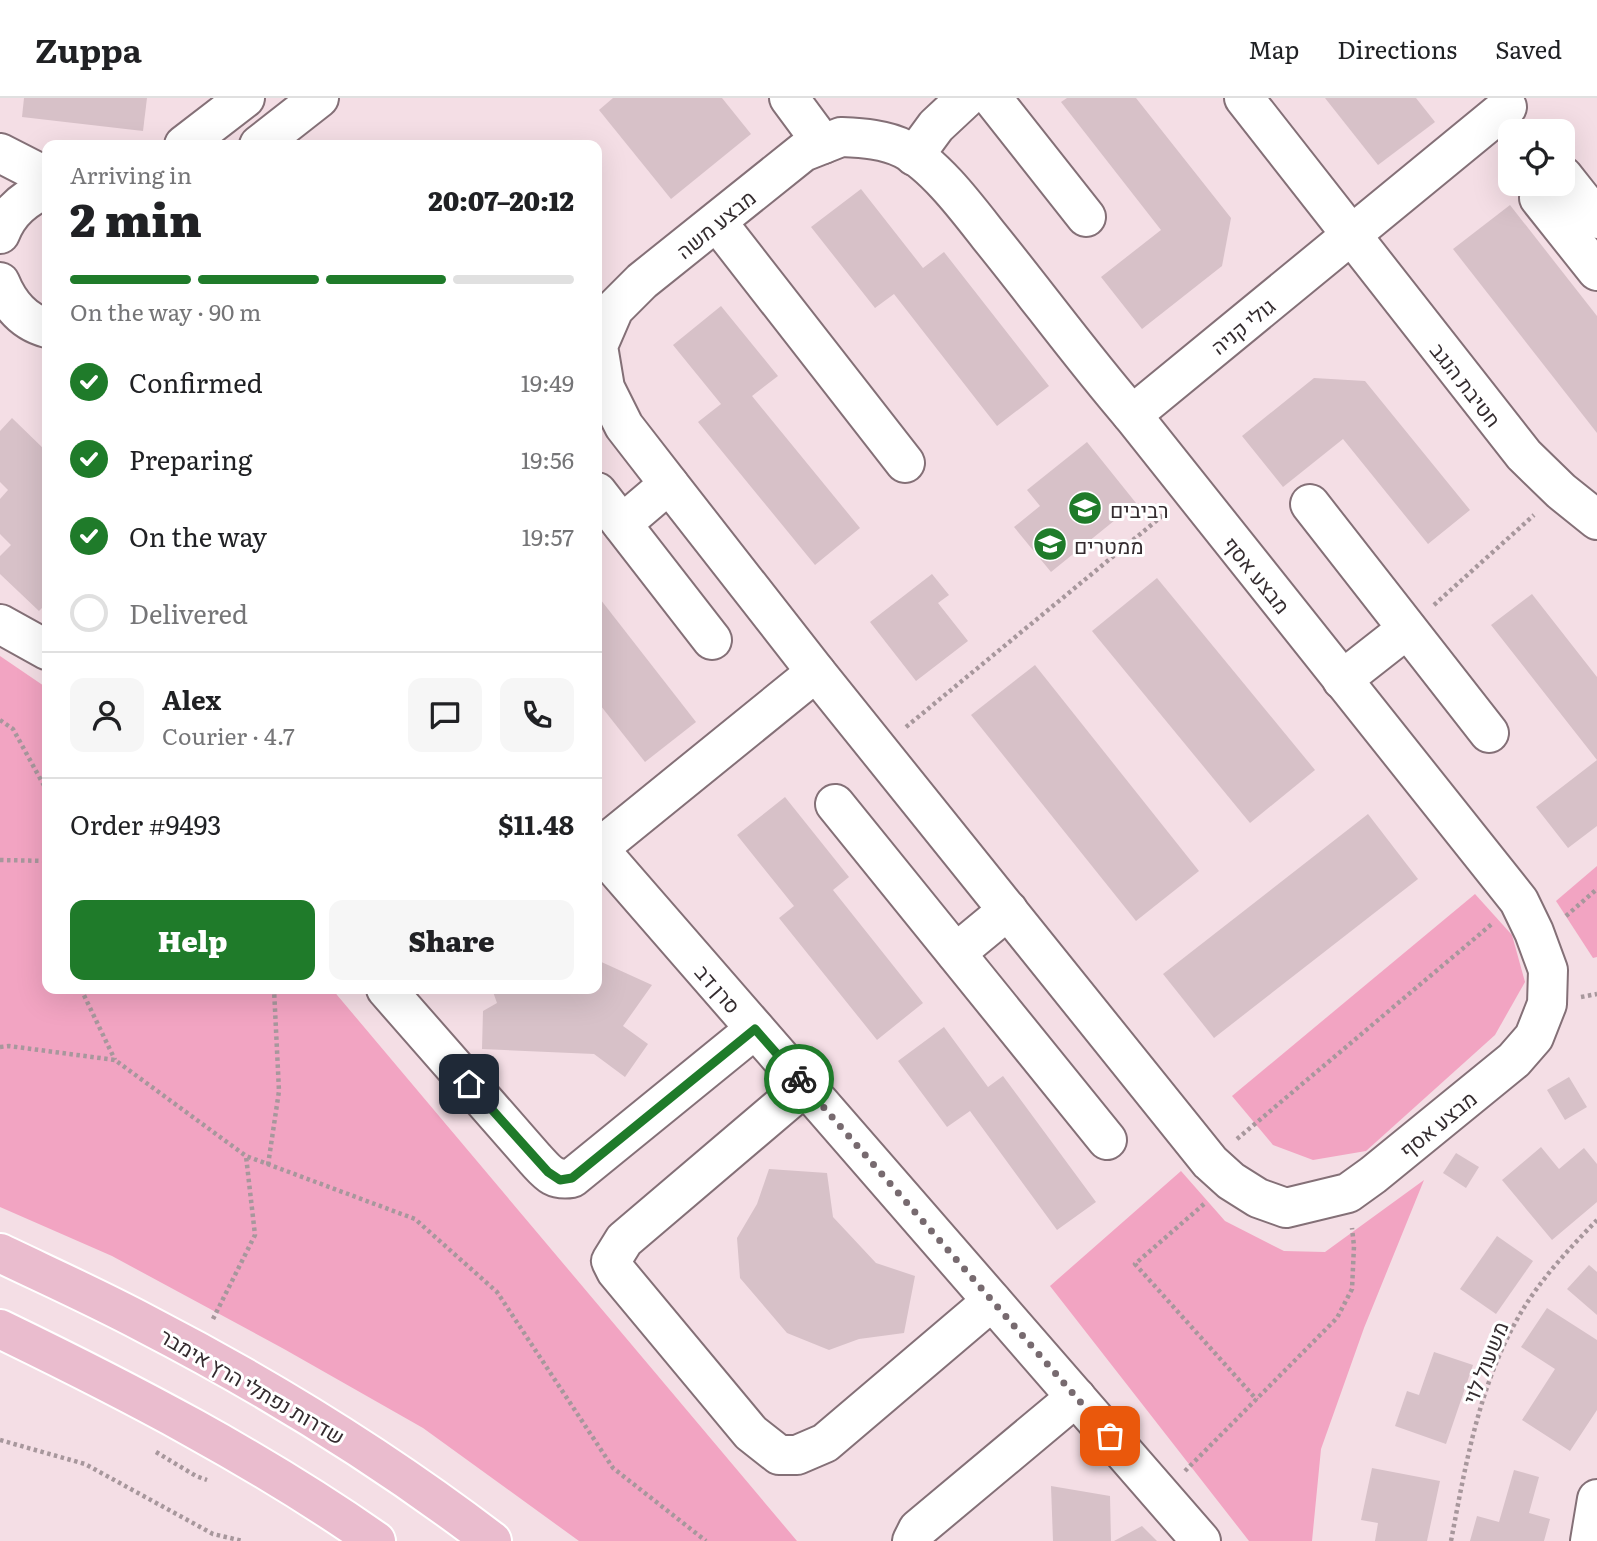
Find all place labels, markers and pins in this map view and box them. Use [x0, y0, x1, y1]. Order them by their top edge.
school or university icon: רביבים [1066, 489, 1104, 527]
place label: רביבים [1110, 493, 1168, 524]
school or university icon: ממטרים [1031, 525, 1069, 563]
place label: ממטרים [1074, 529, 1144, 560]
pin [439, 1054, 499, 1114]
pin [1080, 1406, 1140, 1466]

